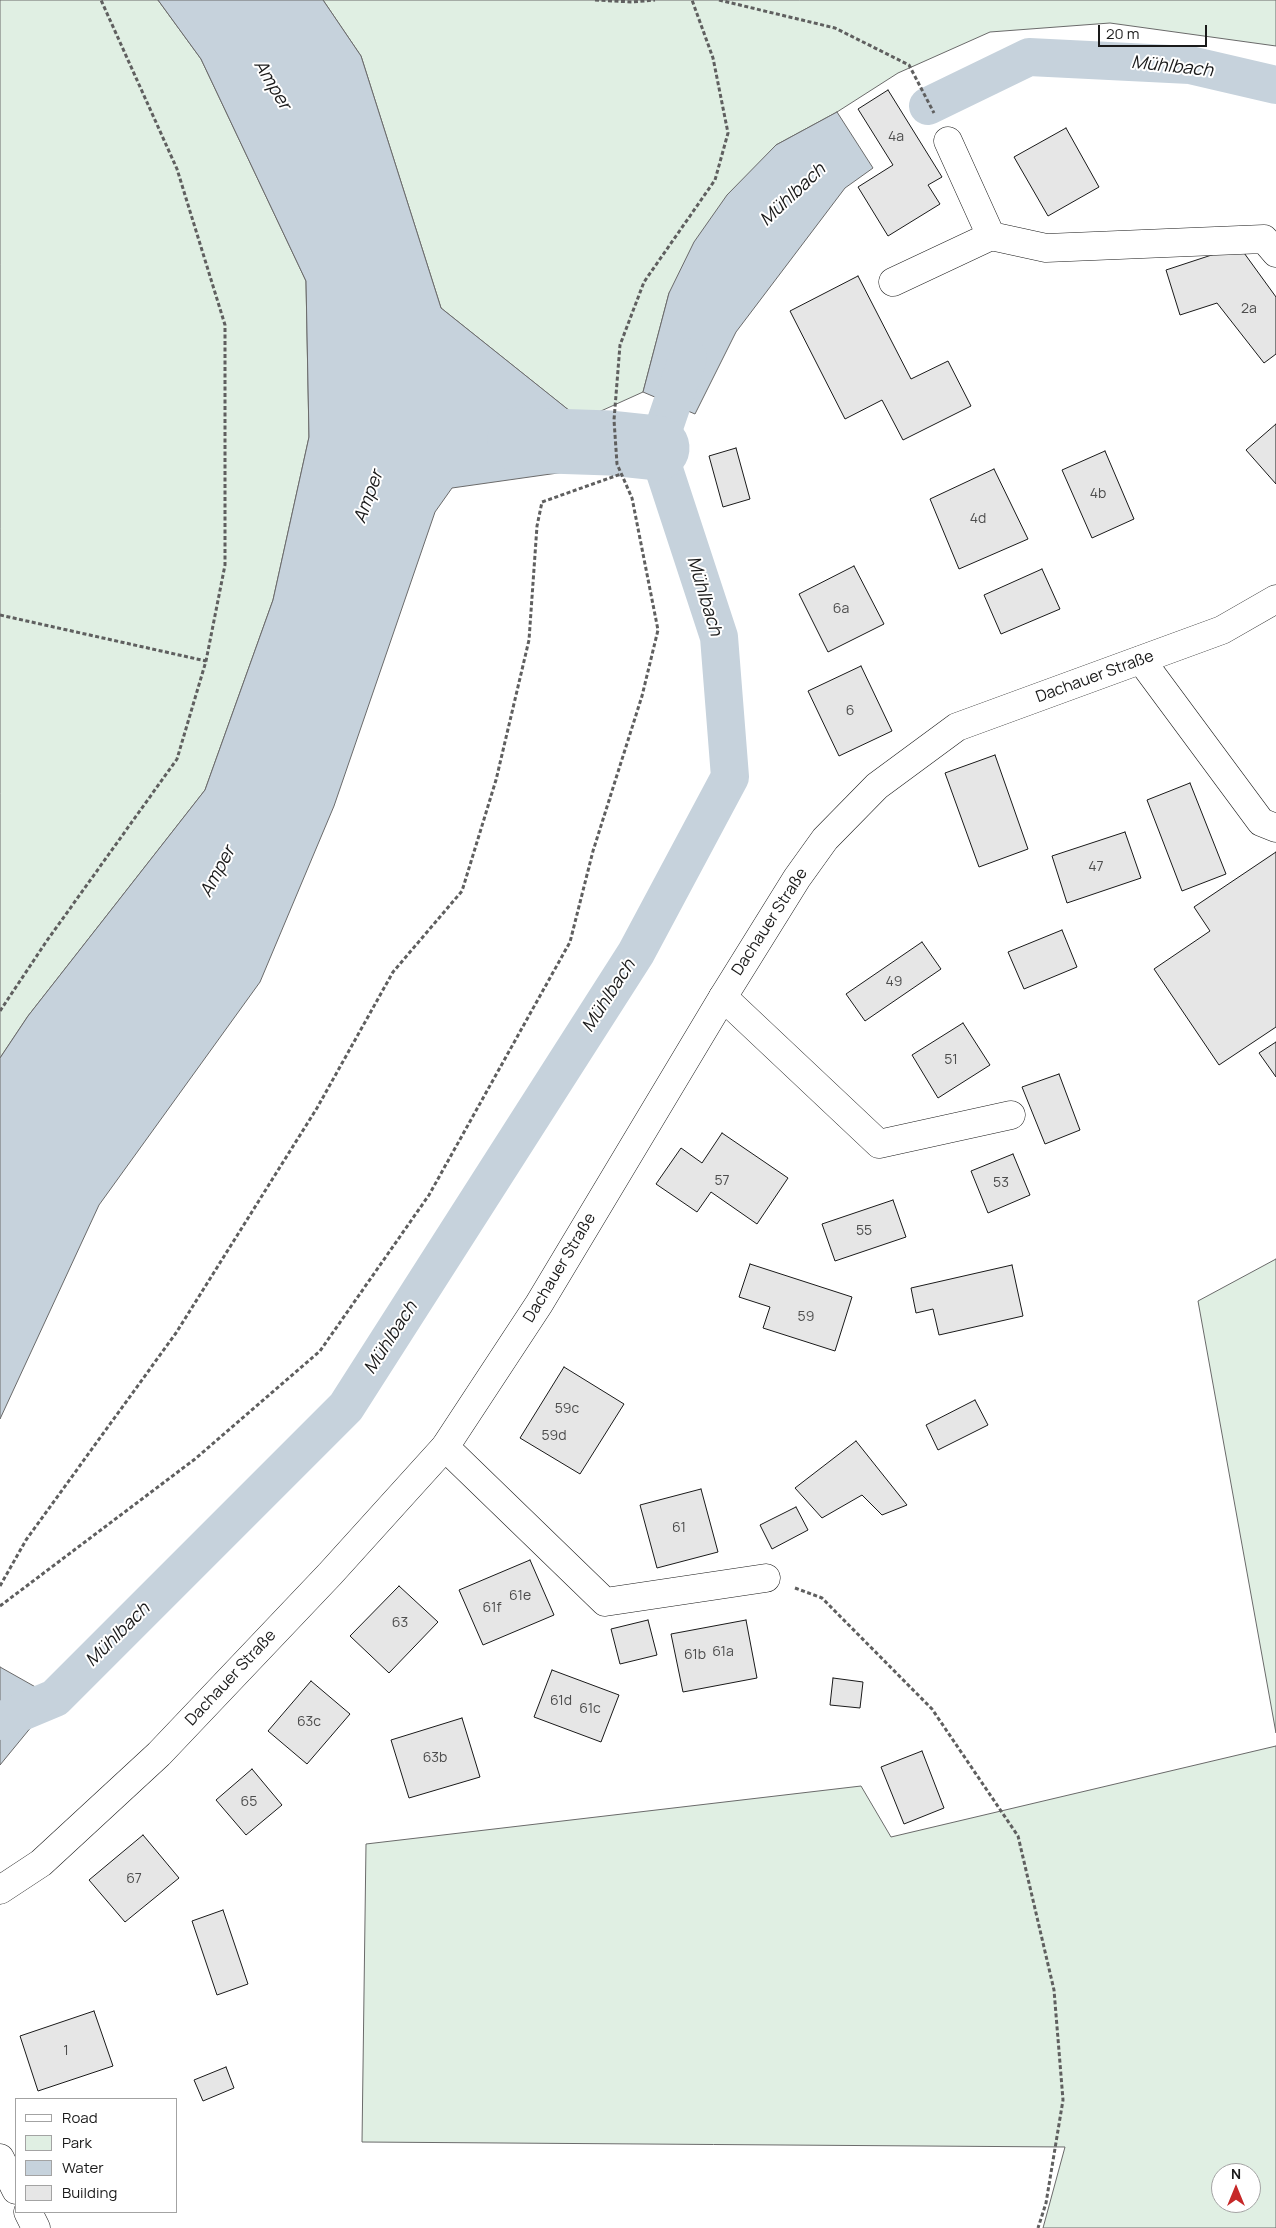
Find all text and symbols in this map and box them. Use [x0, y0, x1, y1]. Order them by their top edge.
scale bar [1101, 15, 1210, 47]
text: 20 m [1106, 23, 1139, 44]
water label: Mühlbach [1130, 52, 1214, 82]
water label: Amper [249, 56, 295, 114]
house number: 4a [888, 129, 904, 145]
water label: Mühlbach [756, 159, 830, 231]
house number: 2a [1241, 301, 1257, 317]
water label: Amper [350, 468, 388, 526]
house number: 4b [1090, 486, 1106, 502]
house number: 4d [970, 511, 986, 527]
water label: Mühlbach [682, 554, 726, 638]
house number: 6a [833, 601, 849, 617]
street label: Dachauer Straße [1033, 647, 1157, 707]
house number: 6 [846, 703, 854, 719]
water label: Amper [196, 843, 240, 901]
house number: 47 [1088, 859, 1104, 875]
street label: Dachauer Straße [728, 865, 812, 979]
water label: Mühlbach [578, 956, 640, 1036]
house number: 49 [886, 974, 902, 990]
house number: 51 [944, 1052, 958, 1068]
house number: 57 [714, 1173, 730, 1189]
house number: 53 [993, 1175, 1009, 1191]
street label: Dachauer Straße [520, 1210, 600, 1326]
house number: 55 [856, 1223, 872, 1239]
water label: Mühlbach [360, 1298, 422, 1378]
house number: 59 [798, 1309, 814, 1325]
house number: 59c [555, 1401, 579, 1417]
house number: 59d [541, 1428, 567, 1444]
house number: 61 [672, 1520, 686, 1536]
house number: 61e [509, 1588, 531, 1604]
water label: Mühlbach [81, 1598, 155, 1672]
house number: 61f [483, 1600, 501, 1616]
house number: 63 [392, 1615, 408, 1631]
street label: Dachauer Straße [182, 1626, 280, 1730]
house number: 61a [712, 1644, 734, 1660]
house number: 61b [684, 1647, 706, 1663]
house number: 61d [550, 1693, 572, 1709]
house number: 61c [579, 1701, 601, 1717]
house number: 63c [297, 1714, 321, 1730]
house number: 63b [423, 1750, 447, 1766]
house number: 65 [241, 1794, 257, 1810]
house number: 67 [126, 1871, 142, 1887]
house number: 1 [63, 2043, 69, 2059]
legend [15, 2098, 178, 2213]
text: Road [62, 2107, 98, 2128]
text: Park [62, 2132, 92, 2153]
text: Water [62, 2157, 104, 2178]
north arrow [1211, 2163, 1261, 2213]
text: N [1231, 2164, 1241, 2183]
text: Building [62, 2182, 117, 2203]

